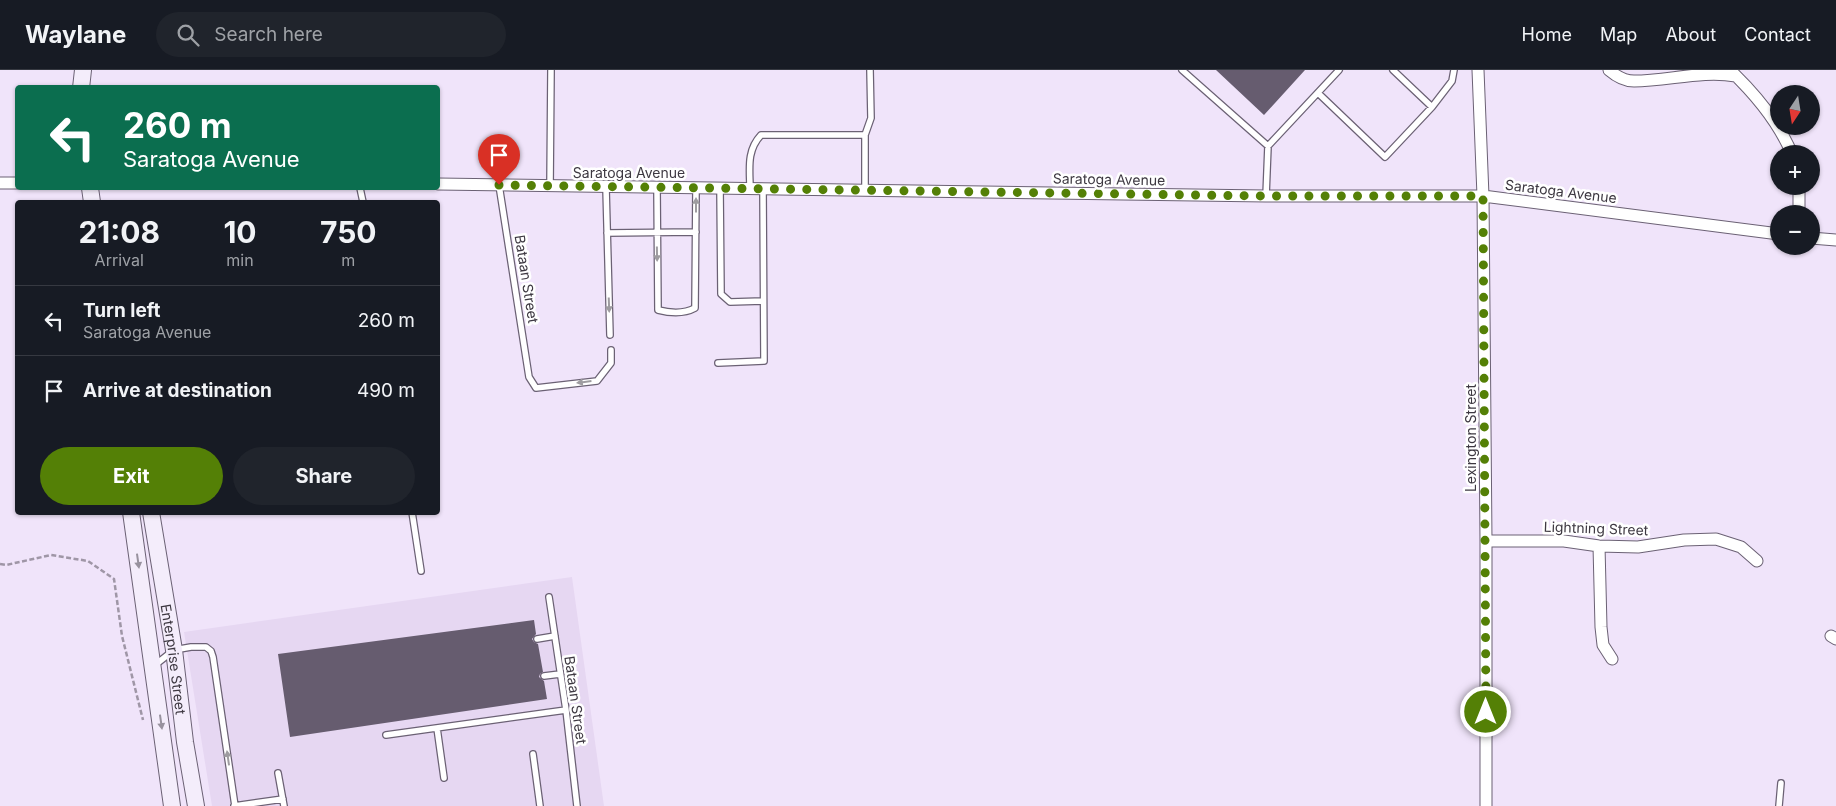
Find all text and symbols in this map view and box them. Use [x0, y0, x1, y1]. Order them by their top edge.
search box [156, 12, 506, 57]
text: Waylane [25, 20, 126, 49]
icon: search [174, 21, 202, 49]
text: Search here [214, 23, 323, 46]
text: Home [1522, 24, 1572, 45]
text: Map [1600, 24, 1637, 45]
text: About [1665, 24, 1716, 45]
text: Contact [1744, 24, 1811, 45]
north arrow [1770, 85, 1820, 135]
map controls [1770, 85, 1820, 255]
text: 260 m [123, 104, 232, 146]
icon: left [40, 105, 105, 170]
pin [478, 134, 520, 185]
icon: arrive [485, 141, 513, 169]
button: + [1770, 145, 1820, 195]
text: Saratoga Avenue [123, 146, 300, 172]
street label: Saratoga Avenue [573, 164, 685, 181]
street label: Saratoga Avenue [1053, 170, 1165, 188]
street label: Saratoga Avenue [1504, 176, 1618, 206]
one-way arrow [692, 197, 700, 213]
button: − [1770, 205, 1820, 255]
text: 21:08 [78, 214, 160, 250]
text: 10 [223, 214, 257, 250]
text: 750 [320, 214, 377, 250]
street label: Bataan Street [512, 234, 542, 325]
one-way arrow [653, 246, 661, 262]
text: Arrival [95, 250, 144, 270]
text: min [226, 250, 254, 270]
text: m [341, 250, 355, 270]
one-way arrow [606, 297, 614, 313]
text: Turn left [83, 299, 161, 322]
icon: left [40, 307, 68, 335]
text: 260 m [358, 309, 415, 332]
text: Saratoga Avenue [83, 322, 211, 342]
icon: arrive [40, 377, 68, 405]
one-way arrow [575, 378, 591, 386]
text: Arrive at destination [83, 379, 272, 402]
text: 490 m [357, 379, 415, 402]
street label: Lexington Street [1462, 383, 1479, 492]
button: Exit [40, 447, 223, 505]
button: Share [233, 447, 415, 505]
street label: Lightning Street [1543, 518, 1649, 538]
one-way arrow [134, 553, 142, 569]
street label: Enterprise Street [158, 603, 190, 716]
street label: Bataan Street [561, 655, 591, 746]
position arrow [1459, 685, 1511, 737]
one-way arrow [157, 714, 165, 730]
one-way arrow [223, 749, 231, 765]

